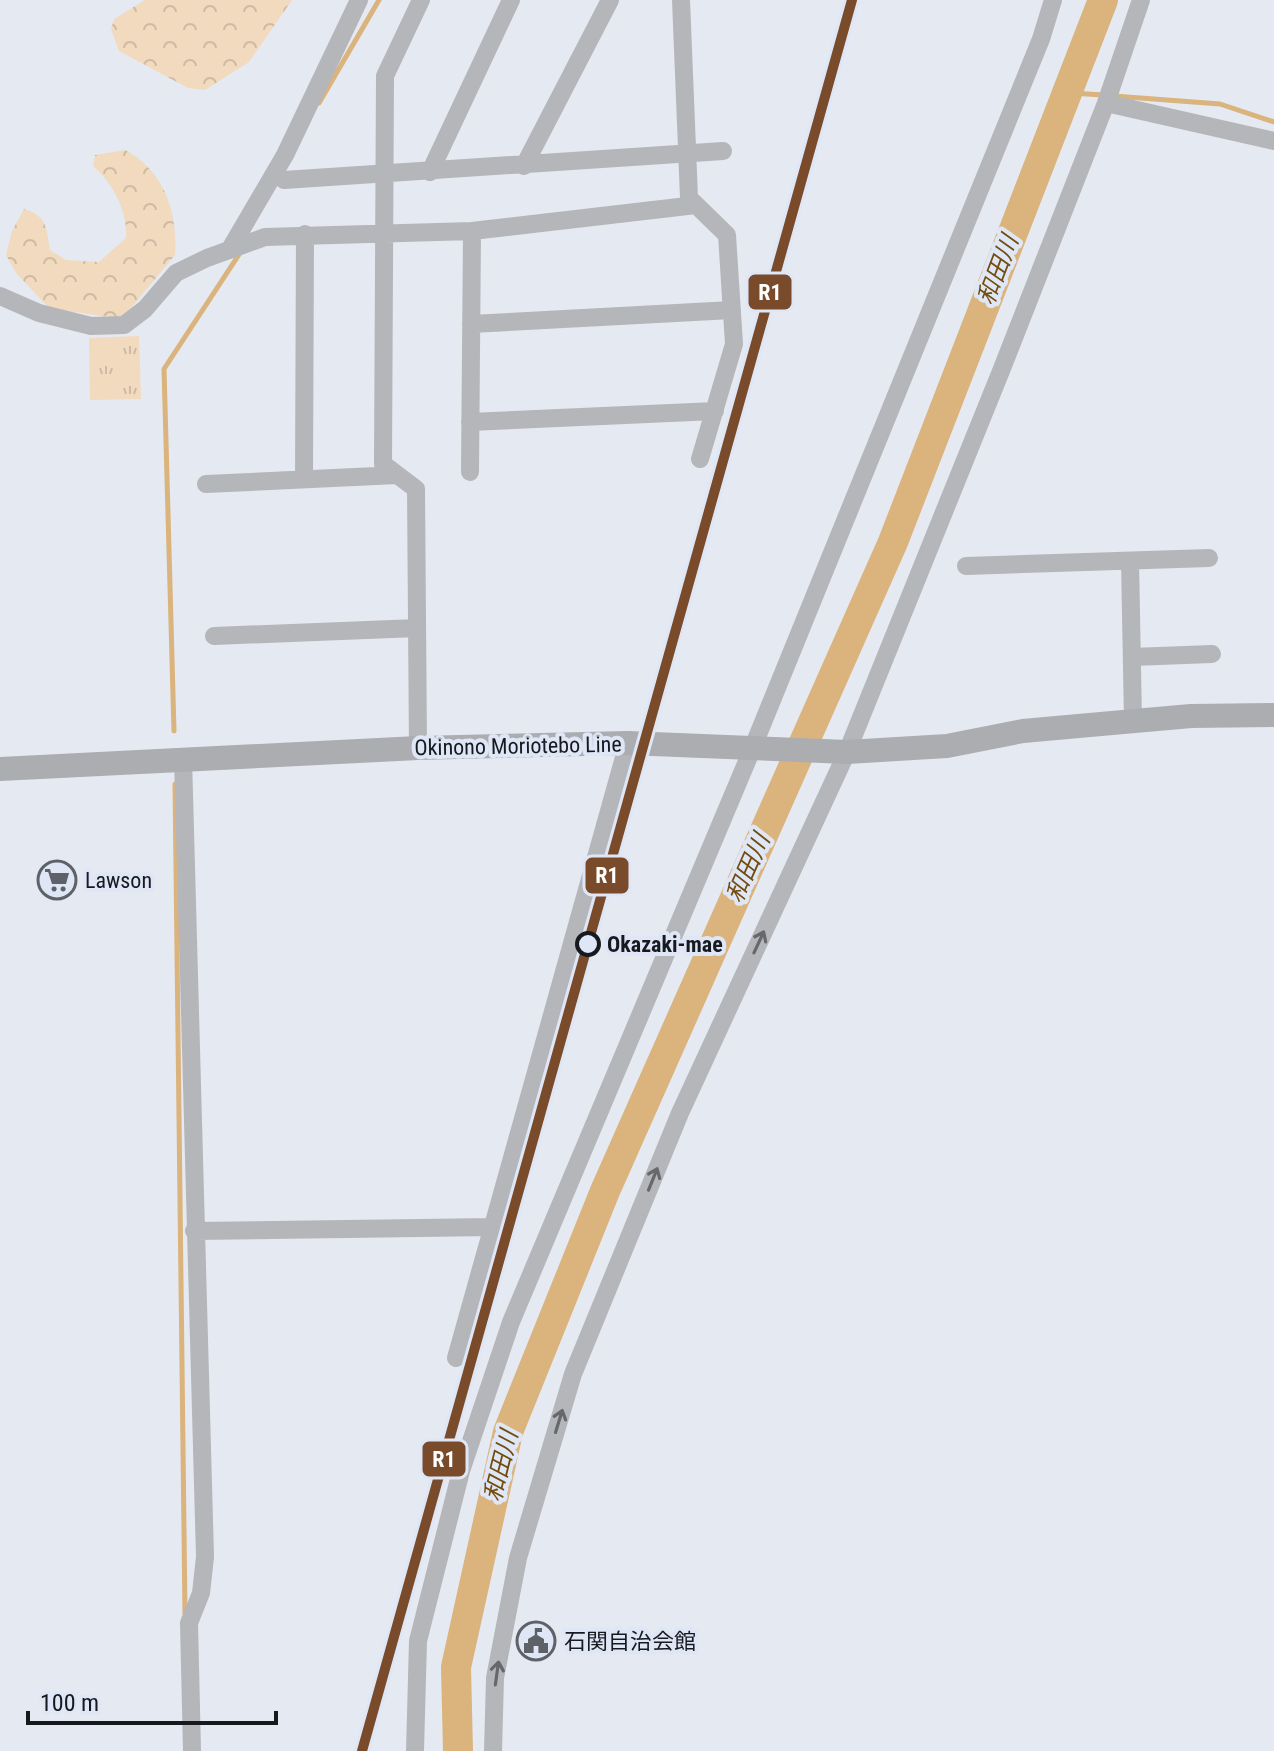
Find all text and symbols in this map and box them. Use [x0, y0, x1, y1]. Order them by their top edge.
water label: 和田川 [972, 229, 1025, 309]
line badge: R1 [747, 273, 793, 311]
text: R1 [758, 280, 782, 305]
street label: Okinono Moriotebo Line [414, 732, 622, 760]
water label: 和田川 [721, 827, 777, 907]
line badge: R1 [584, 856, 630, 895]
supermarket icon: Lawson [36, 859, 78, 901]
text: R1 [595, 863, 619, 888]
place label: Lawson [85, 868, 152, 893]
one-way arrow [753, 930, 768, 954]
marker: Okazaki-mae [576, 932, 600, 956]
place label: Okazaki-mae [607, 932, 723, 957]
one-way arrow [647, 1167, 662, 1192]
one-way arrow [552, 1409, 567, 1435]
water label: 和田川 [479, 1425, 524, 1504]
line badge: R1 [421, 1440, 467, 1478]
text: R1 [432, 1447, 456, 1472]
public building icon: 石関自治会館 [515, 1620, 557, 1662]
place label: 石関自治会館 [564, 1629, 696, 1654]
one-way arrow [490, 1661, 505, 1686]
scale bar [28, 1675, 276, 1725]
text: 100 m [40, 1689, 99, 1717]

